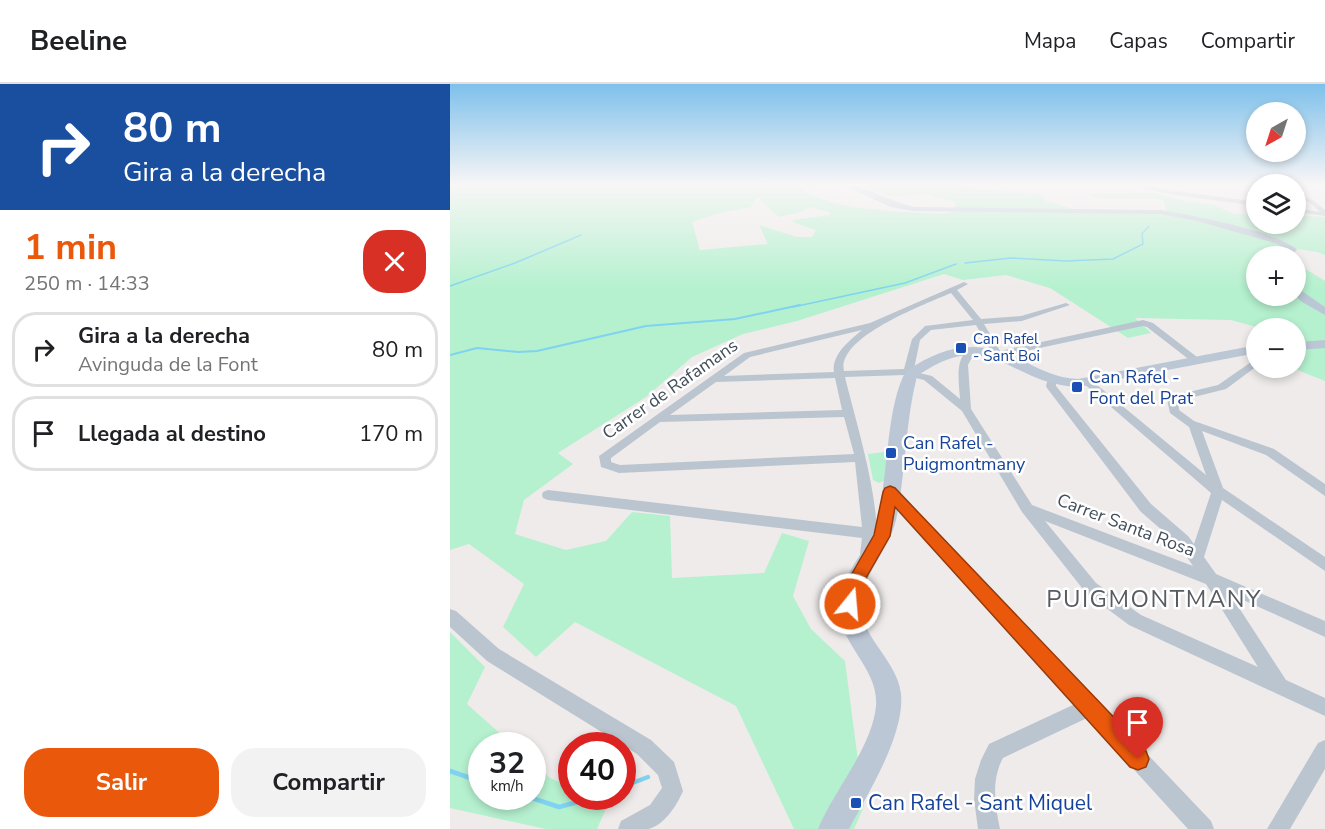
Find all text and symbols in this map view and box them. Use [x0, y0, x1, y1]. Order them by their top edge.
text: Beeline [30, 22, 127, 60]
text: Mapa [1024, 27, 1076, 55]
text: Capas [1109, 27, 1168, 55]
text: Compartir [1201, 27, 1295, 55]
text: 80 m [123, 100, 222, 157]
north arrow [1246, 102, 1306, 162]
map controls [1246, 102, 1306, 378]
icon: right [24, 108, 102, 186]
text: Gira a la derecha [123, 154, 326, 191]
button: layers [1246, 174, 1306, 234]
text: 1 min [24, 223, 117, 272]
button: close [363, 230, 426, 293]
button: + [1246, 246, 1306, 306]
text: 250 m · 14:33 [24, 270, 150, 297]
button: − [1246, 318, 1306, 378]
text: Gira a la derecha [78, 321, 250, 351]
place label: Can Rafel - Sant Boi [973, 329, 1040, 366]
icon: right [27, 333, 60, 366]
street label: Carrer de Rafamans [597, 333, 743, 445]
text: 80 m [372, 335, 423, 365]
marker: Can Rafel - Sant Boi [954, 341, 968, 355]
text: Avinguda de la Font [78, 351, 258, 378]
place label: Can Rafel - Font del Prat [1089, 365, 1194, 410]
marker: Can Rafel - Font del Prat [1070, 380, 1084, 394]
icon: arrive [27, 417, 60, 450]
text: Llegada al destino [78, 419, 266, 449]
text: 170 m [359, 419, 423, 449]
place label: Can Rafel - Puigmontmany [903, 431, 1026, 476]
marker: Can Rafel - Puigmontmany [884, 446, 898, 460]
street label: Carrer Santa Rosa [1053, 488, 1199, 562]
position arrow [818, 572, 882, 636]
district label: PUIGMONTMANY [1046, 583, 1262, 615]
pin [1112, 697, 1163, 759]
icon: arrive [1121, 706, 1154, 739]
speed limit sign: 40 [558, 732, 636, 810]
text: 32 [489, 743, 525, 784]
button: Salir [24, 748, 219, 817]
button: Compartir [231, 748, 426, 817]
text: km/h [490, 776, 524, 796]
place label: Can Rafel - Sant Miquel [868, 789, 1093, 817]
marker: Can Rafel - Sant Miquel [849, 796, 863, 810]

